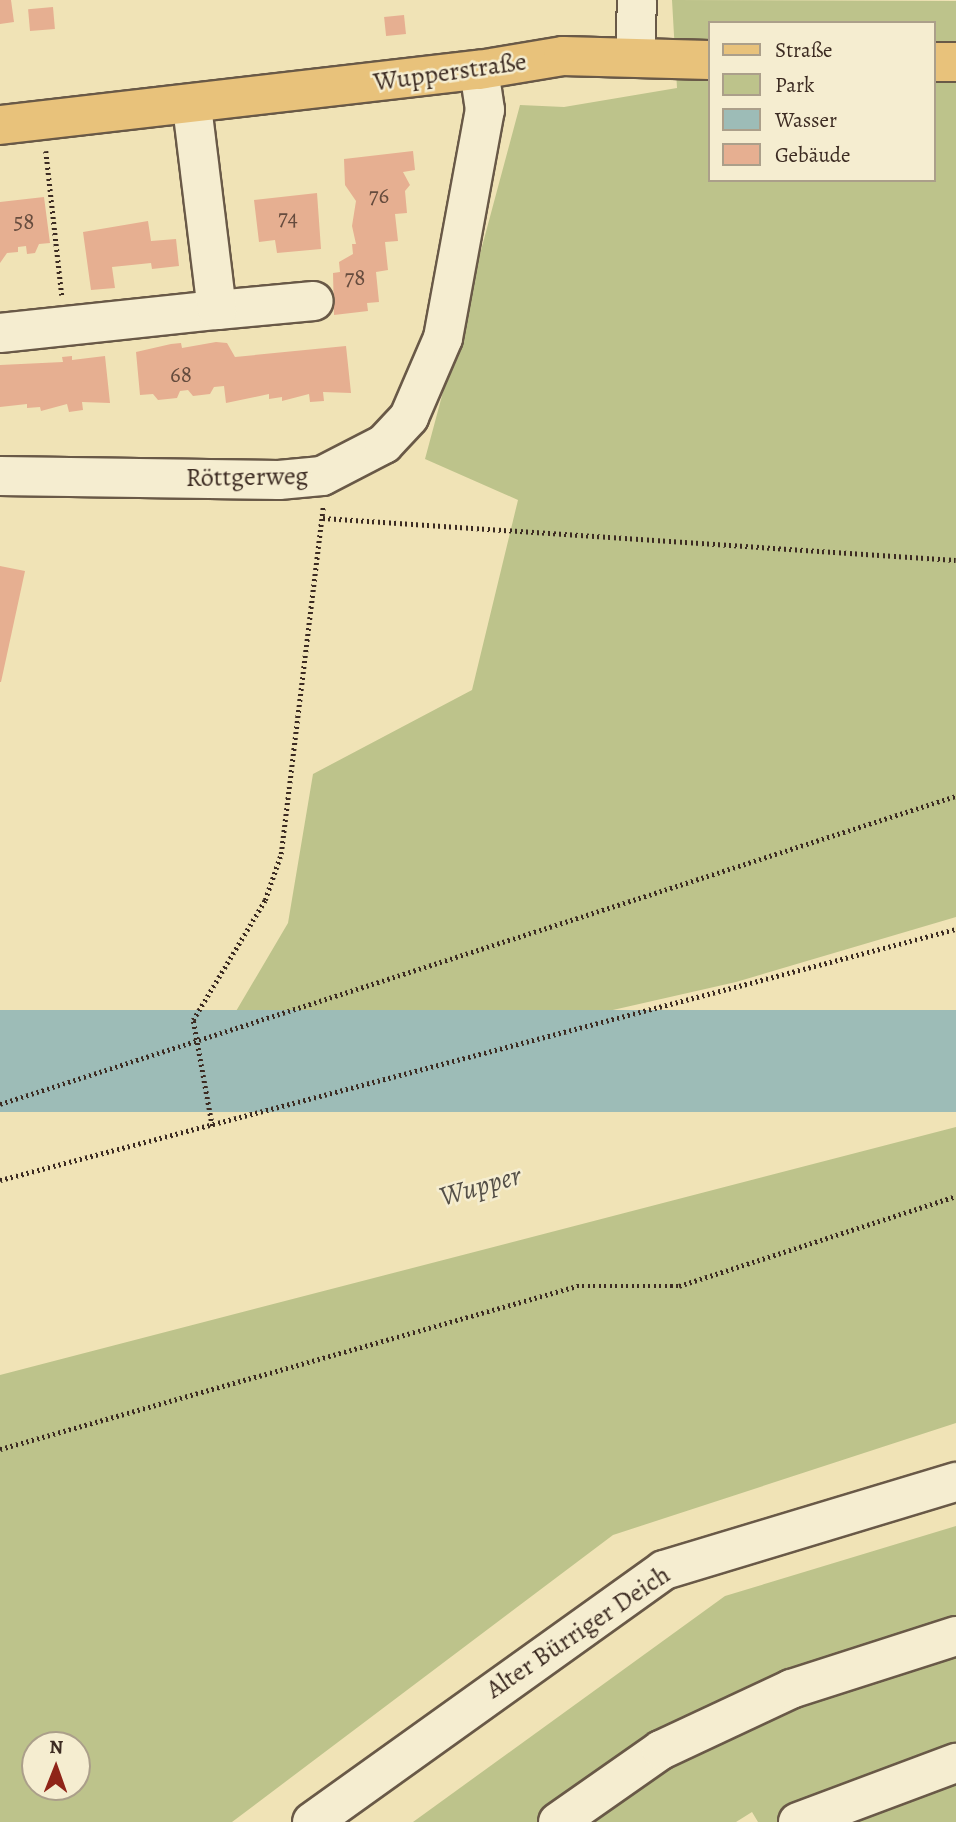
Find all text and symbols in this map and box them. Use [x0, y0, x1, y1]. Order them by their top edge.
legend [708, 21, 935, 182]
text: Straße [775, 36, 833, 64]
street label: Wupperstraße [372, 46, 528, 98]
text: Park [775, 71, 814, 99]
text: Wasser [775, 106, 837, 134]
text: Gebäude [775, 141, 851, 169]
house number: 76 [369, 182, 389, 210]
house number: 74 [278, 204, 298, 232]
house number: 58 [13, 208, 35, 236]
house number: 78 [345, 264, 365, 292]
house number: 68 [170, 361, 192, 389]
street label: Röttgerweg [185, 460, 309, 494]
water label: Wupper [435, 1158, 525, 1214]
street label: Alter Bürriger Deich [480, 1559, 676, 1705]
north arrow [21, 1731, 91, 1801]
text: N [49, 1734, 63, 1760]

